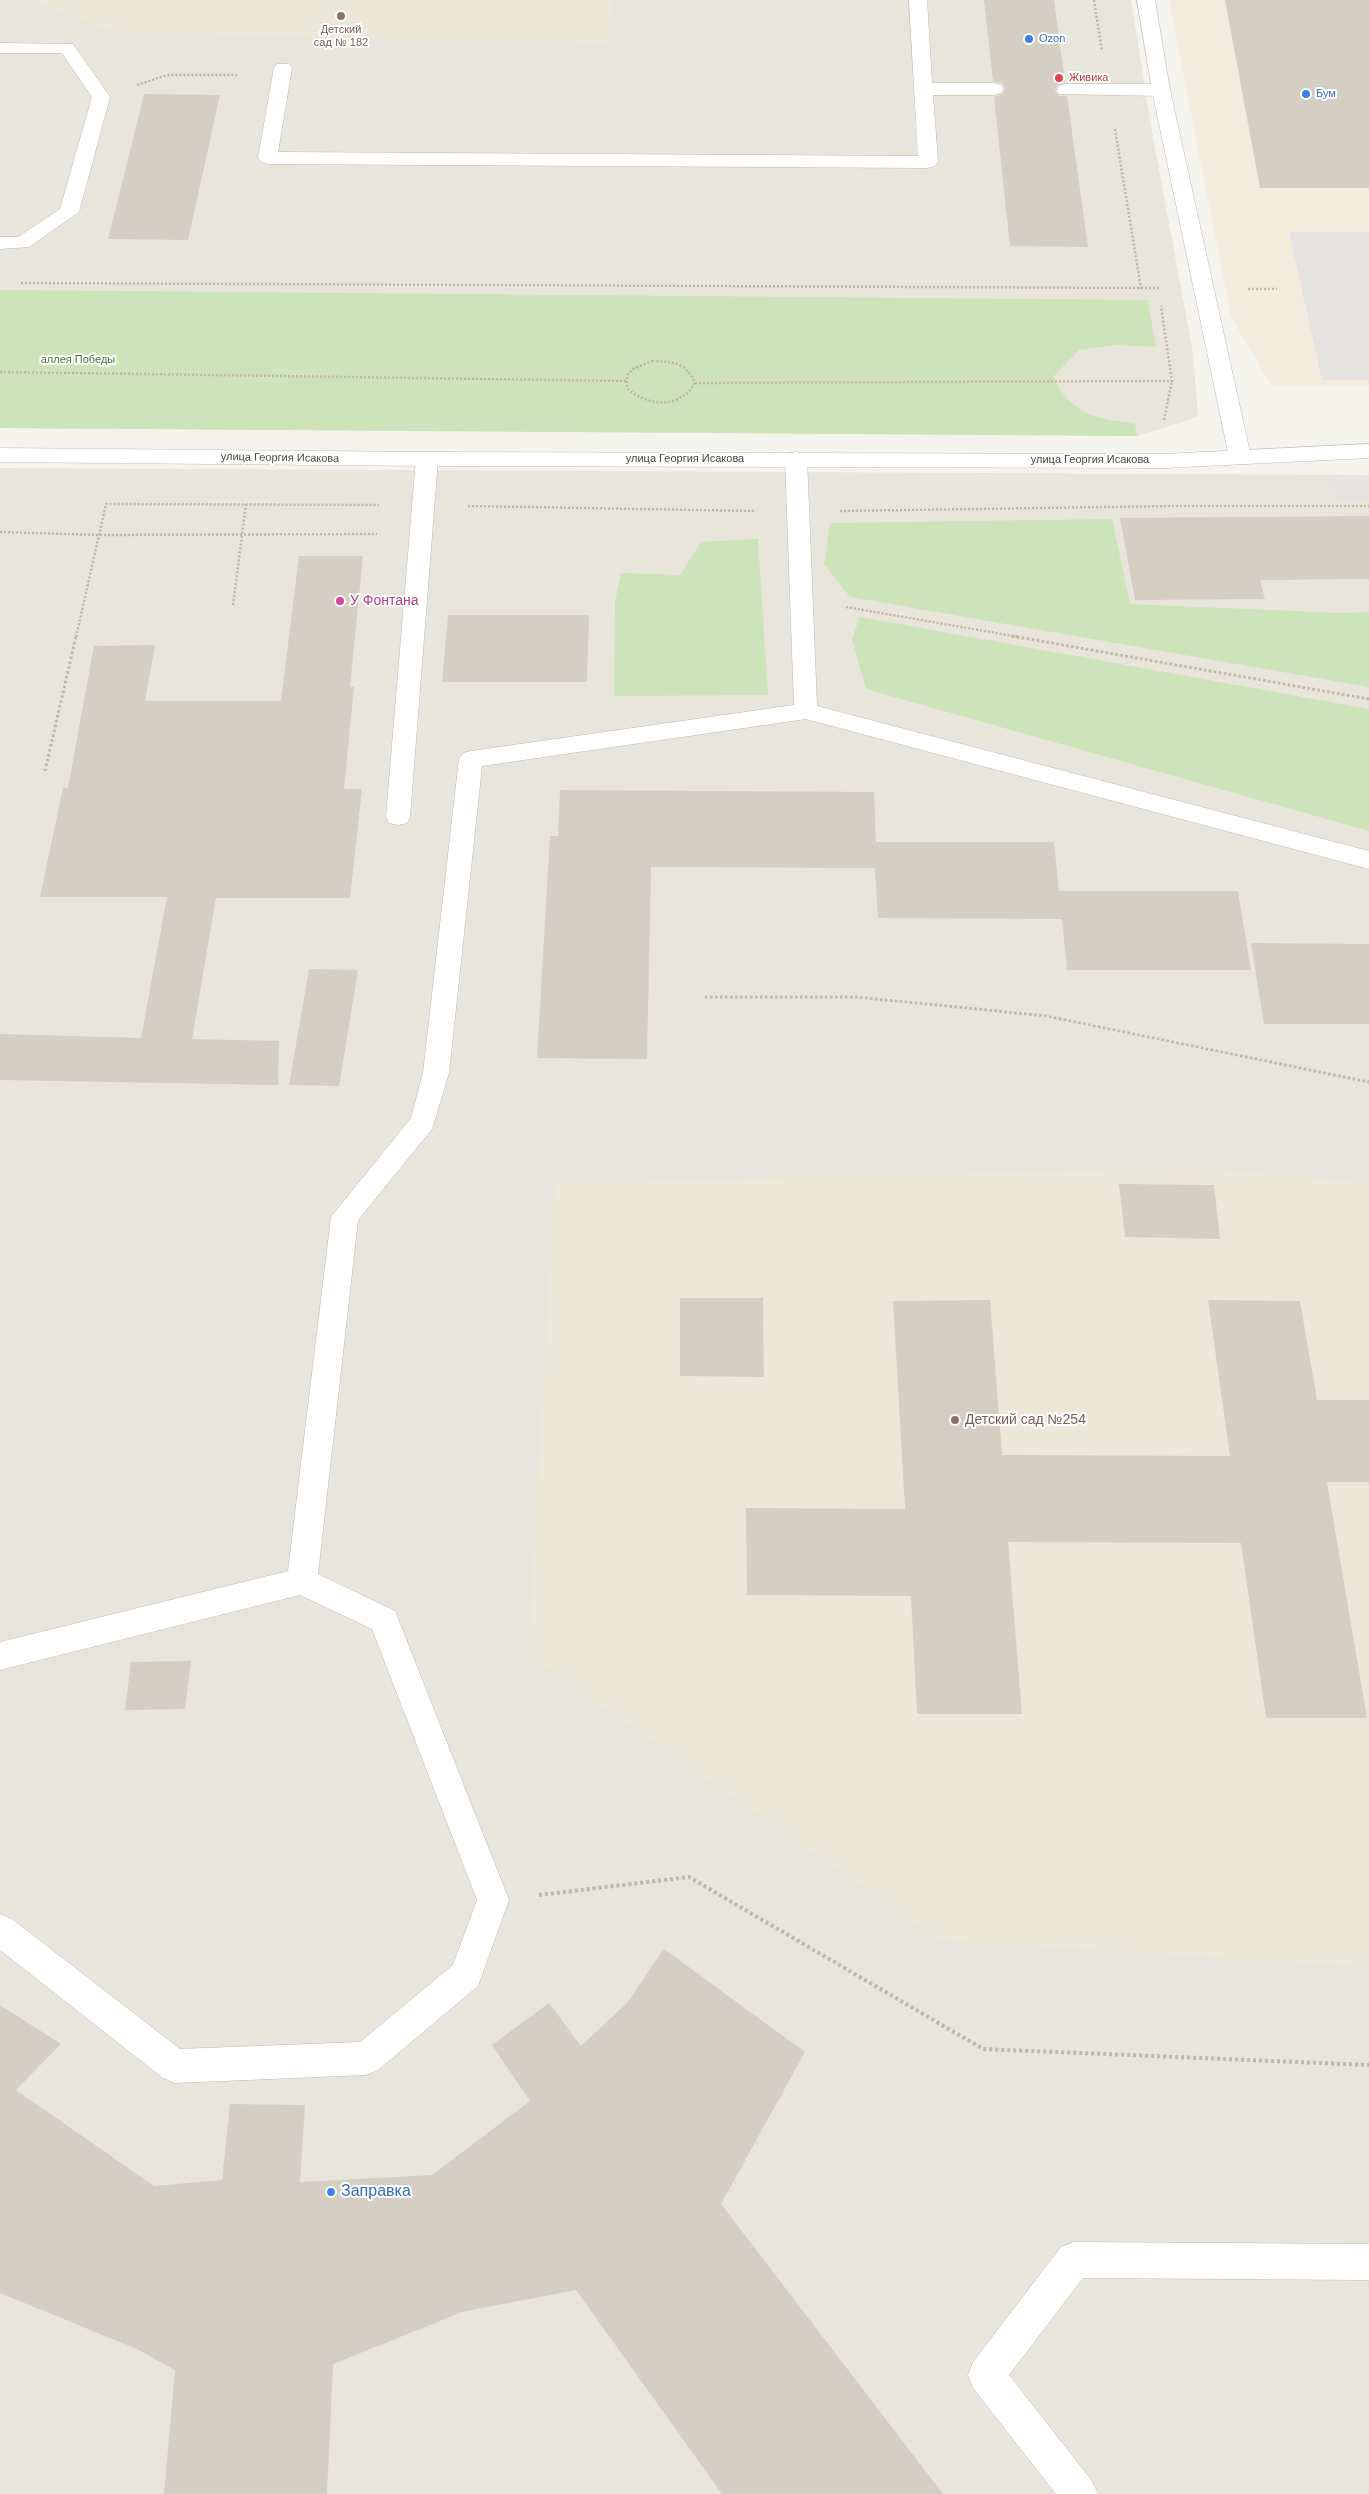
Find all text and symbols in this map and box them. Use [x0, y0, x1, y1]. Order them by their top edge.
marker: Детский сад № 182 [335, 10, 347, 22]
place label: Детский сад № 182 [314, 23, 368, 49]
place label: Ozon [1039, 32, 1065, 46]
marker: Ozon [1023, 33, 1035, 45]
place label: Живика [1069, 71, 1108, 85]
marker: Живика [1053, 72, 1065, 84]
place label: Бум [1316, 87, 1336, 101]
marker: Бум [1300, 88, 1312, 100]
park label: аллея Победы [41, 353, 115, 367]
street label: улица Георгия Исакова [221, 450, 339, 466]
street label: улица Георгия Исакова [626, 452, 744, 466]
street label: улица Георгия Исакова [1031, 453, 1149, 467]
place label: У Фонтана [350, 593, 419, 609]
marker: У Фонтана [334, 595, 346, 607]
place label: Детский сад №254 [965, 1412, 1086, 1428]
marker: Детский сад №254 [949, 1414, 961, 1426]
place label: Заправка [341, 2182, 411, 2202]
marker: Заправка [325, 2186, 337, 2198]

